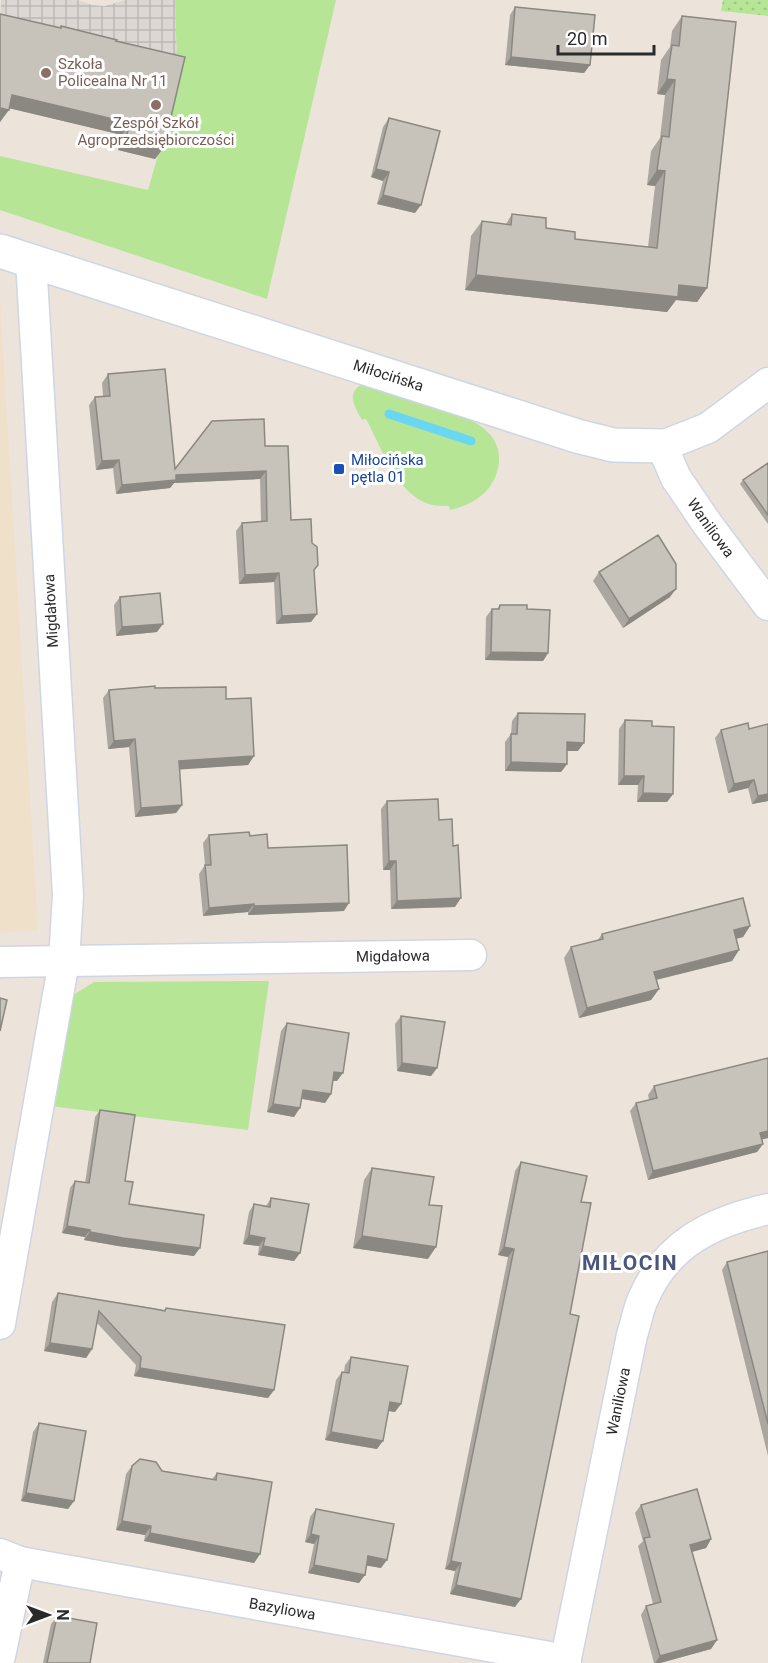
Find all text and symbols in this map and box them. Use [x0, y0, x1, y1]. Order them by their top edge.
scale bar [558, 18, 654, 56]
text: 20 m [567, 28, 607, 49]
place label: Szkoła Policealna Nr 11 [58, 55, 167, 90]
marker: Szkoła Policealna Nr 11 [39, 66, 53, 80]
marker: Zespół Szkół Agroprzedsiębiorczości [149, 98, 163, 112]
place label: Zespół Szkół Agroprzedsiębiorczości [78, 114, 234, 149]
street label: Miłocińska [351, 356, 426, 395]
place label: Miłocińska pętla 01 [351, 451, 424, 486]
marker: Miłocińska pętla 01 [332, 462, 346, 476]
street label: Waniliowa [683, 495, 738, 561]
street label: Migdałowa [40, 574, 62, 648]
street label: Migdałowa [356, 947, 430, 966]
district label: MIŁOCIN [582, 1251, 678, 1275]
street label: Waniliowa [603, 1366, 634, 1437]
north arrow [18, 1585, 78, 1645]
street label: Bazyliowa [247, 1594, 317, 1624]
text: N [53, 1609, 72, 1621]

